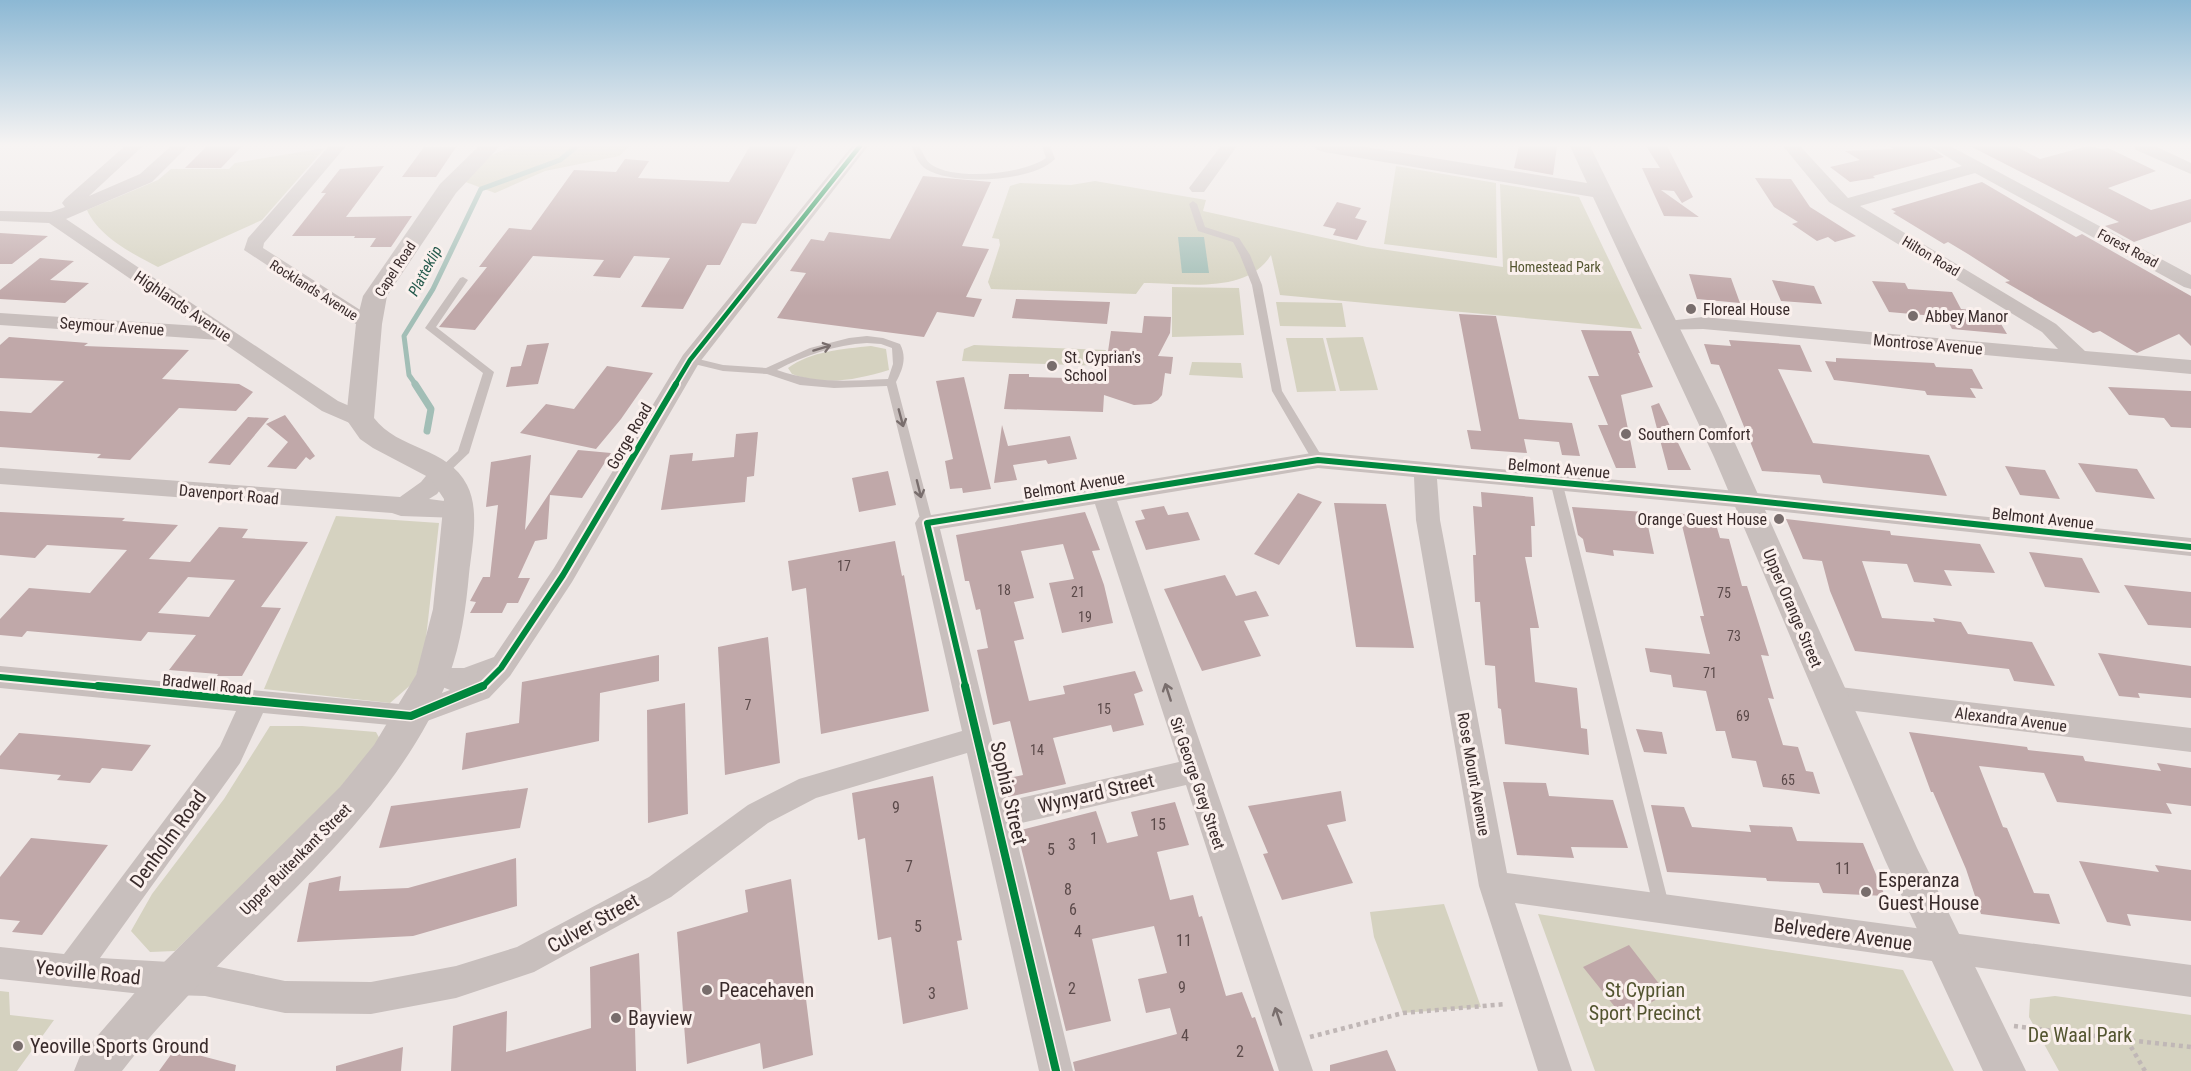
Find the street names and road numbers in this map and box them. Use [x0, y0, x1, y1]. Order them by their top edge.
street label: Forest Road [2095, 225, 2161, 271]
street label: Hilton Road [1899, 233, 1963, 279]
street label: Capel Road [371, 238, 419, 300]
street label: Rocklands Avenue [267, 257, 361, 324]
street label: Highlands Avenue [130, 267, 235, 346]
street label: Seymour Avenue [59, 313, 165, 340]
street label: Montrose Avenue [1872, 330, 1984, 359]
street label: Gorge Road [603, 400, 656, 473]
street label: Belmont Avenue [1507, 455, 1611, 482]
street label: Belmont Avenue [1022, 468, 1126, 503]
street label: Davenport Road [178, 481, 280, 508]
street label: Belmont Avenue [1991, 504, 2095, 533]
street label: Upper Orange Street [1759, 546, 1826, 671]
street label: Bradwell Road [161, 670, 253, 699]
street label: Alexandra Avenue [1954, 703, 2068, 736]
street label: Rose Mount Avenue [1453, 711, 1494, 837]
street label: Sir George Grey Street [1166, 714, 1229, 852]
street label: Sophia Street [985, 739, 1033, 847]
street label: Wynyard Street [1036, 768, 1156, 818]
street label: Denholm Road [125, 786, 211, 892]
street label: Upper Buitenkant Street [236, 800, 355, 919]
street label: Culver Street [543, 888, 643, 958]
street label: Belvedere Avenue [1772, 912, 1914, 956]
street label: Yeoville Road [34, 955, 142, 989]

